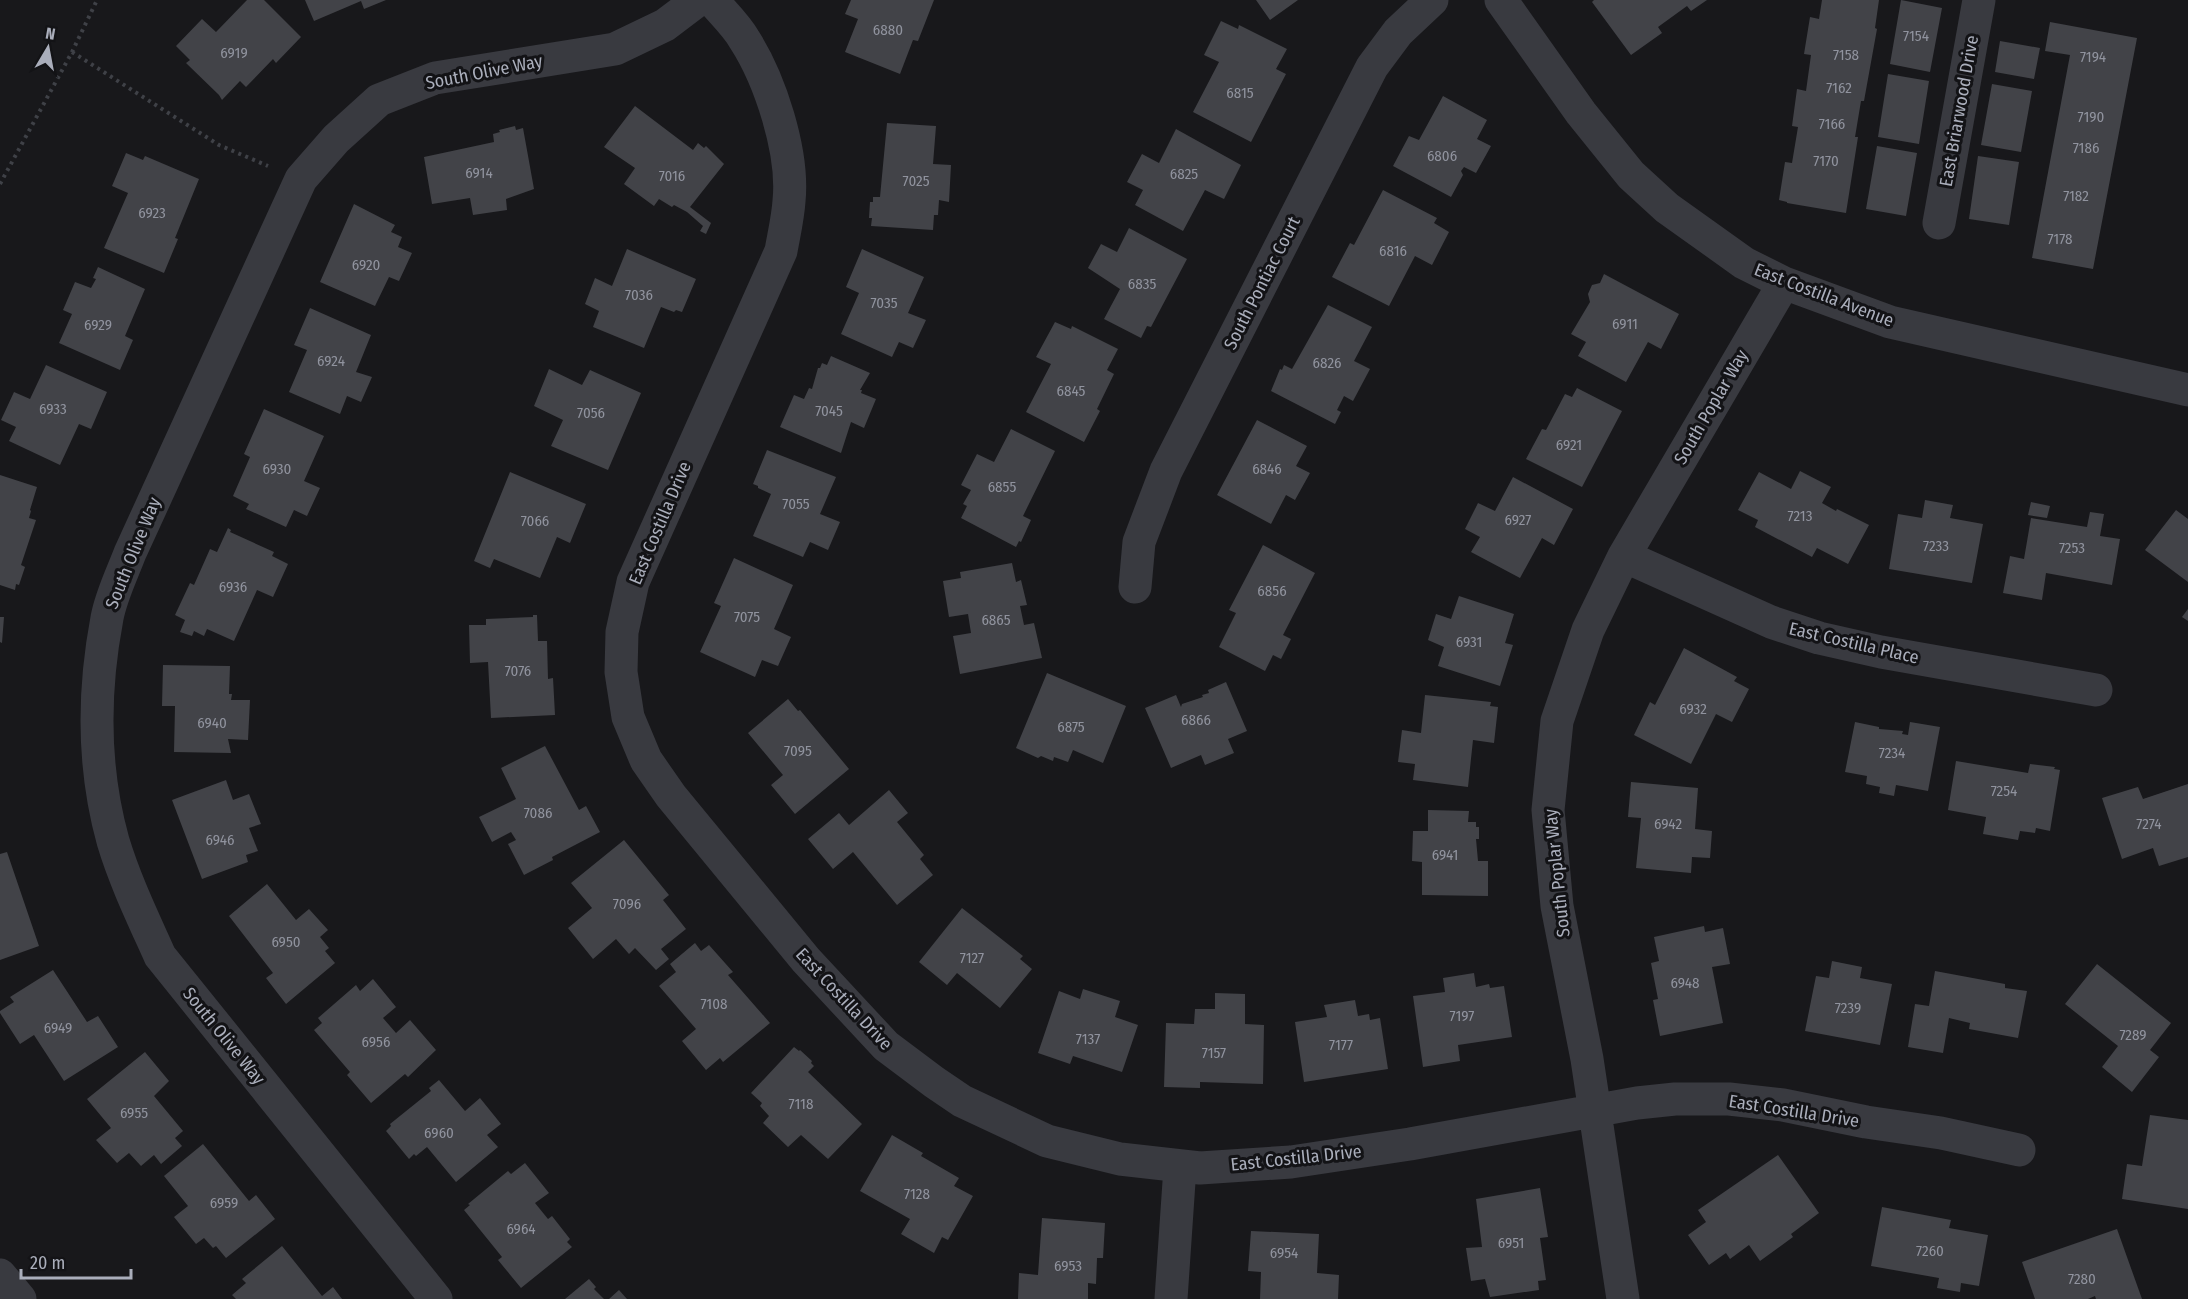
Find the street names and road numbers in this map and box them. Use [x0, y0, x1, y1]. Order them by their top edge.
street label: East Briarwood Drive [1935, 34, 1983, 188]
street label: South Olive Way [424, 50, 544, 94]
street label: South Pontiac Court [1219, 213, 1305, 353]
street label: East Costilla Avenue [1751, 258, 1897, 332]
street label: South Poplar Way [1669, 346, 1753, 468]
street label: East Costilla Drive [624, 458, 696, 588]
street label: South Olive Way [101, 494, 165, 612]
street label: East Costilla Place [1787, 617, 1921, 669]
street label: South Poplar Way [1539, 808, 1575, 938]
street label: East Costilla Drive [791, 943, 897, 1055]
street label: South Olive Way [178, 983, 270, 1089]
street label: East Costilla Drive [1727, 1090, 1861, 1132]
street label: East Costilla Drive [1229, 1140, 1363, 1176]

